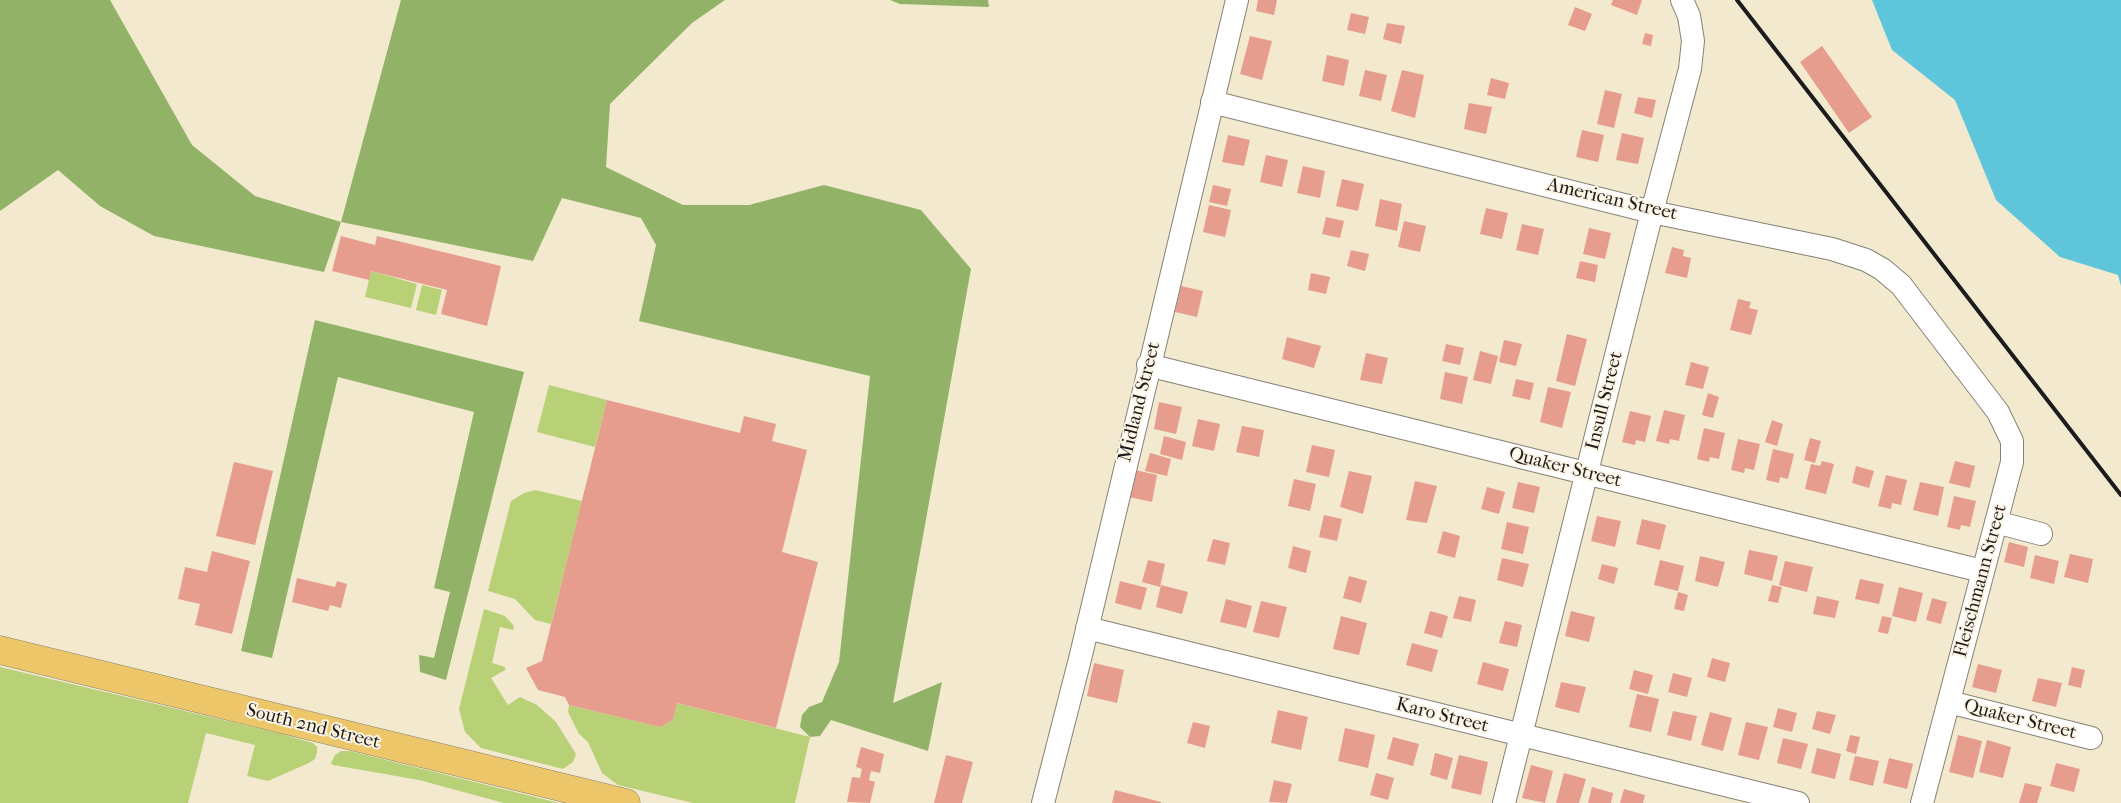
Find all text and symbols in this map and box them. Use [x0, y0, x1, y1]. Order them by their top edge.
street label: American Street [1544, 174, 1680, 226]
street label: Midland Street [1114, 340, 1166, 464]
street label: Insull Street [1582, 349, 1628, 453]
street label: Quaker Street [1506, 443, 1624, 493]
street label: Fleischmann Street [1950, 502, 2012, 660]
street label: Karo Street [1393, 693, 1491, 739]
street label: Quaker Street [1961, 695, 2079, 745]
street label: South 2nd Street [244, 699, 382, 755]

